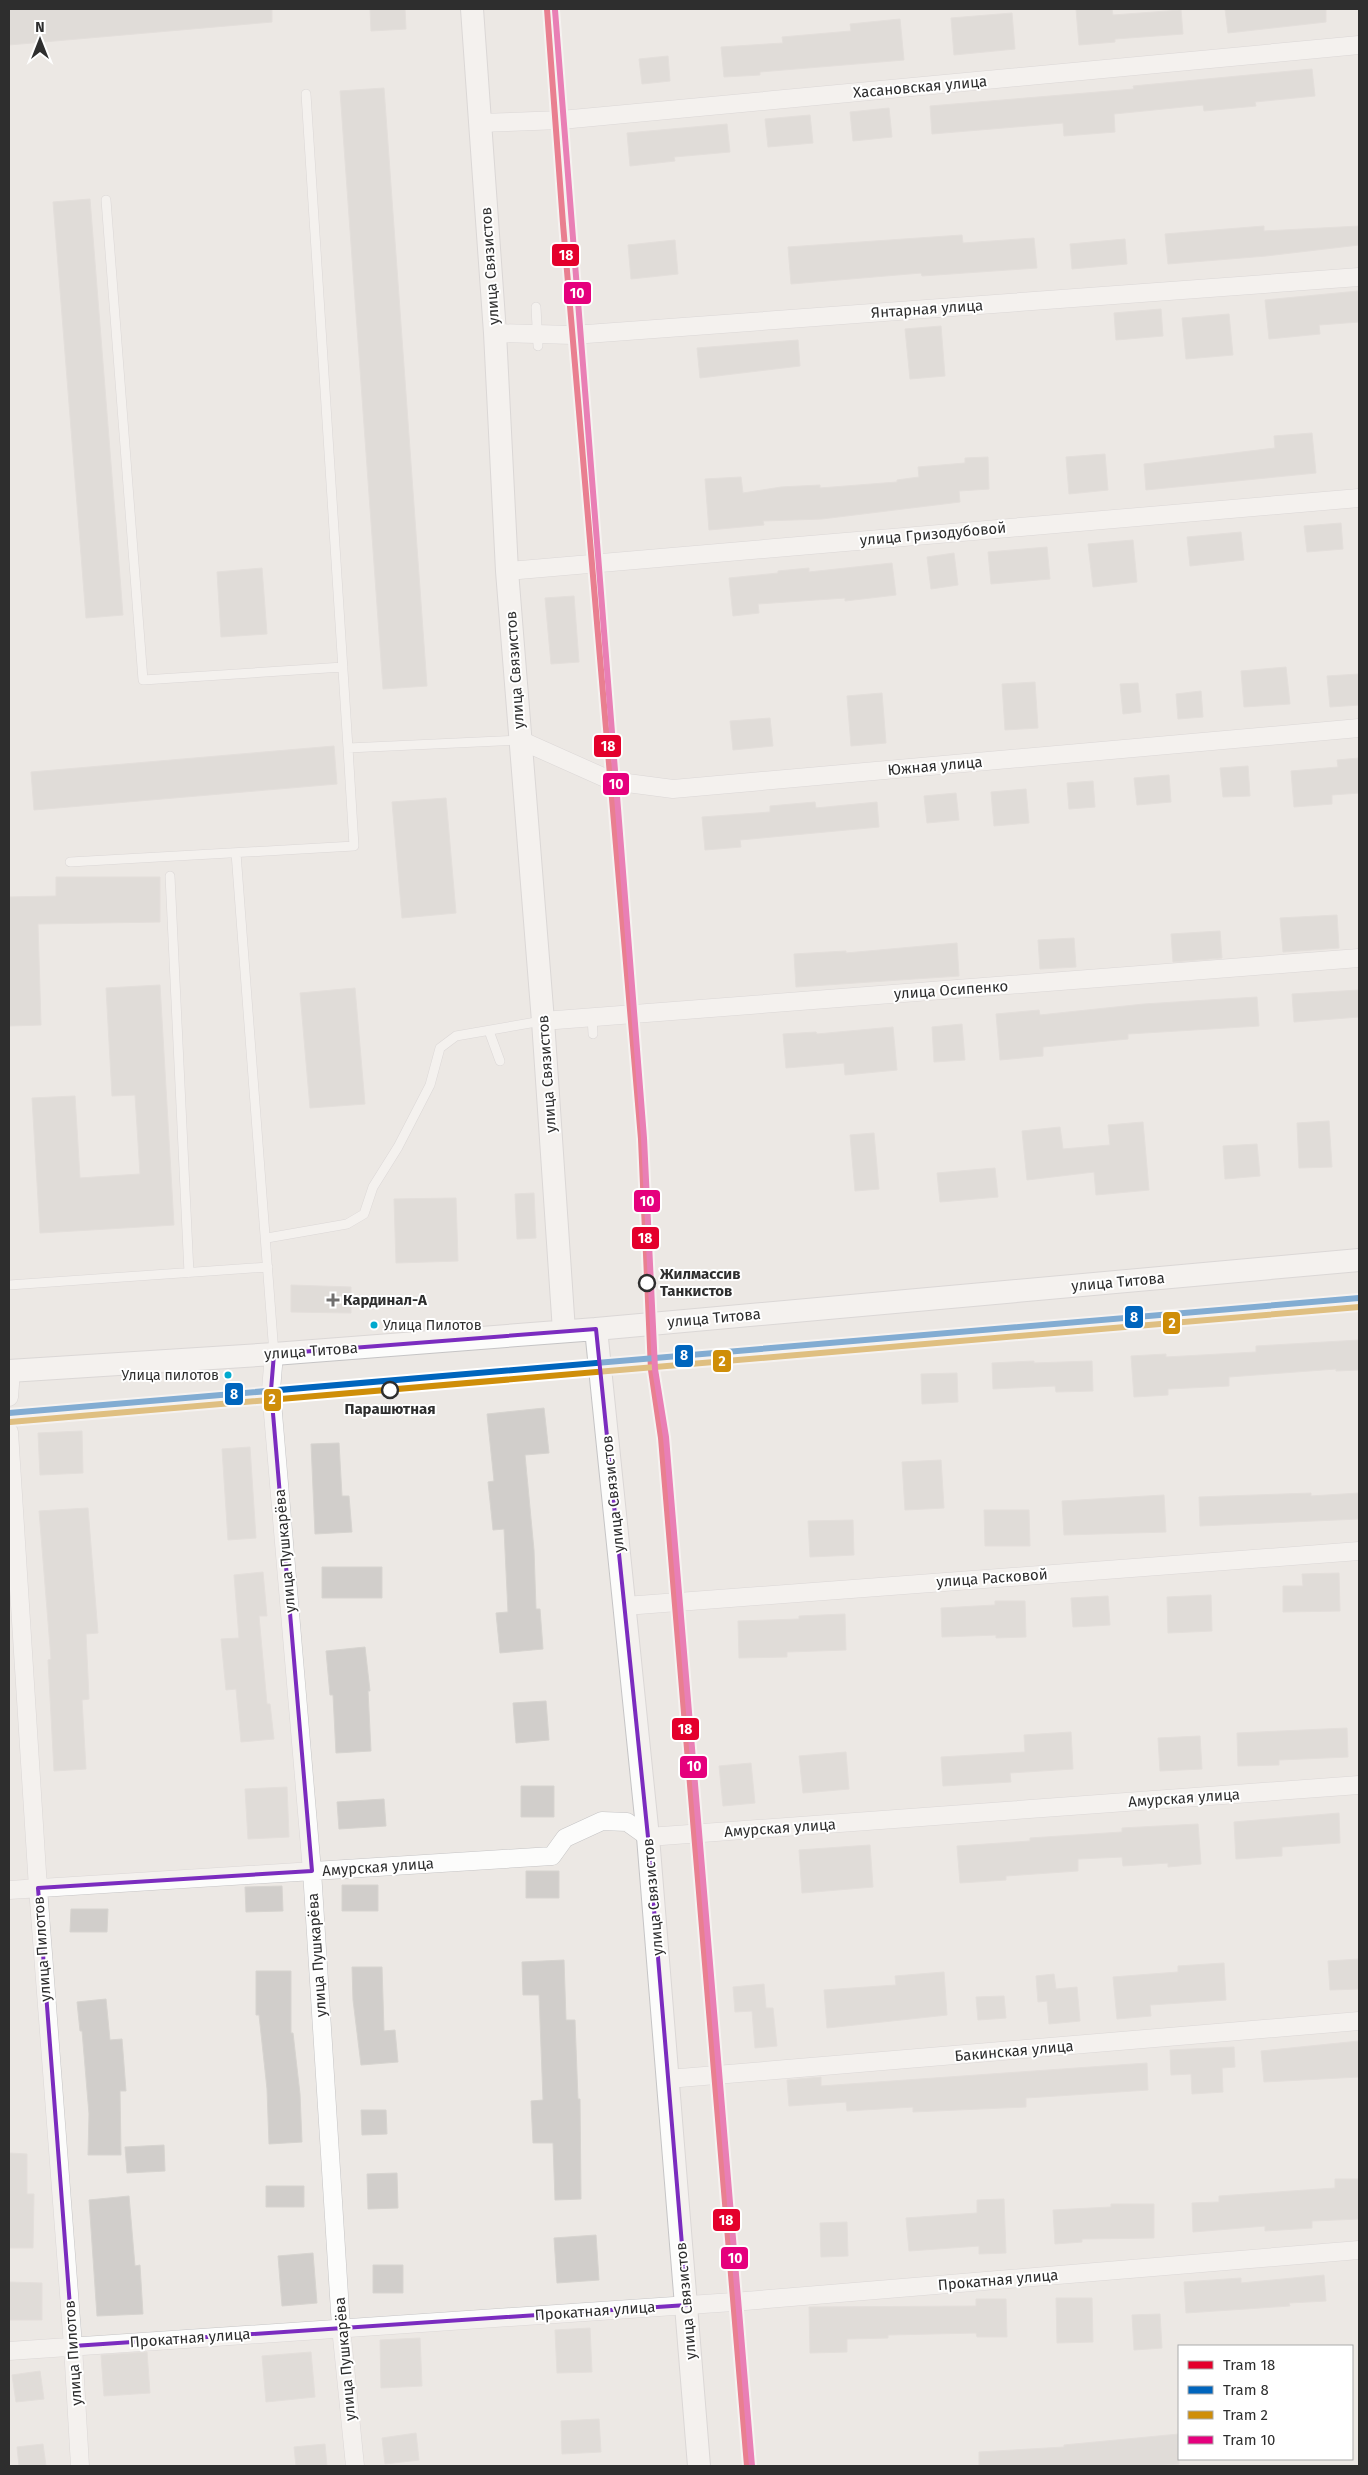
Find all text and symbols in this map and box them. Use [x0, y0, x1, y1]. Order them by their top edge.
north arrow [15, 15, 65, 65]
text: N [35, 19, 45, 36]
street label: Хасановская улица [852, 72, 988, 102]
street label: улица Связистов [477, 207, 503, 325]
line badge: 18 [551, 243, 580, 267]
text: 18 [559, 247, 573, 264]
line badge: 10 [563, 281, 592, 305]
text: 10 [570, 285, 584, 302]
street label: Янтарная улица [870, 296, 984, 322]
street label: улица Гризодубовой [859, 519, 1007, 549]
street label: улица Связистов [502, 611, 528, 729]
line badge: 18 [593, 734, 622, 758]
text: 18 [601, 738, 615, 755]
street label: Южная улица [887, 753, 983, 779]
line badge: 10 [602, 772, 630, 796]
text: 10 [609, 776, 623, 793]
street label: улица Осипенко [893, 977, 1009, 1003]
street label: улица Связистов [534, 1015, 560, 1133]
line badge: 10 [633, 1189, 661, 1213]
text: 10 [640, 1193, 654, 1210]
line badge: 18 [631, 1226, 660, 1250]
text: 18 [638, 1230, 652, 1247]
place label: Жилмассив Танкистов [659, 1265, 741, 1300]
street label: улица Титова [1071, 1269, 1165, 1295]
marker: Жилмассив Танкистов [638, 1274, 656, 1292]
place label: Кардинал-А [343, 1291, 428, 1309]
marker: Кардинал-А [327, 1294, 339, 1306]
street label: улица Титова [667, 1305, 761, 1331]
line badge: 8 [1124, 1305, 1144, 1329]
text: 8 [1130, 1309, 1138, 1326]
line badge: 2 [1162, 1311, 1181, 1335]
text: 2 [1168, 1315, 1176, 1332]
place label: Улица Пилотов [383, 1317, 482, 1334]
marker: Улица Пилотов [369, 1320, 379, 1330]
street label: улица Титова [264, 1339, 358, 1363]
line badge: 8 [674, 1344, 694, 1368]
text: 8 [680, 1347, 688, 1364]
line badge: 2 [712, 1349, 732, 1373]
text: 2 [718, 1353, 726, 1370]
place label: Улица пилотов [122, 1367, 219, 1384]
marker: Улица пилотов [223, 1370, 233, 1380]
marker: Парашютная [381, 1381, 399, 1399]
line badge: 8 [224, 1382, 244, 1406]
text: 8 [230, 1386, 238, 1403]
line badge: 2 [263, 1388, 282, 1412]
text: 2 [268, 1391, 276, 1408]
place label: Парашютная [344, 1400, 436, 1418]
street label: улица Связистов [598, 1434, 628, 1554]
street label: улица Пушкарёва [271, 1488, 299, 1614]
street label: улица Расковой [936, 1565, 1048, 1591]
line badge: 18 [671, 1717, 700, 1741]
text: 18 [678, 1721, 692, 1738]
line badge: 10 [679, 1755, 708, 1779]
text: 10 [687, 1758, 701, 1775]
street label: Амурская улица [1128, 1785, 1240, 1811]
street label: Амурская улица [724, 1815, 836, 1841]
street label: улица Связистов [639, 1837, 667, 1957]
street label: Амурская улица [322, 1854, 434, 1880]
street label: улица Пушкарёва [304, 1892, 330, 2018]
street label: улица Пилотов [29, 1896, 55, 2002]
street label: Бакинская улица [954, 2037, 1074, 2065]
line badge: 18 [712, 2208, 741, 2232]
text: 18 [719, 2212, 733, 2229]
street label: улица Связистов [672, 2241, 700, 2361]
line badge: 10 [720, 2246, 749, 2270]
text: 10 [728, 2250, 742, 2267]
street label: Прокатная улица [937, 2266, 1059, 2294]
street label: улица Пушкарёва [331, 2296, 359, 2422]
street label: Прокатная улица [534, 2298, 656, 2324]
street label: улица Пилотов [60, 2300, 86, 2406]
street label: Прокатная улица [129, 2325, 251, 2351]
legend [1178, 2345, 1353, 2460]
text: Tram 18 [1223, 2356, 1275, 2374]
text: Tram 8 [1223, 2381, 1269, 2399]
text: Tram 2 [1223, 2406, 1268, 2424]
text: Tram 10 [1223, 2431, 1275, 2449]

